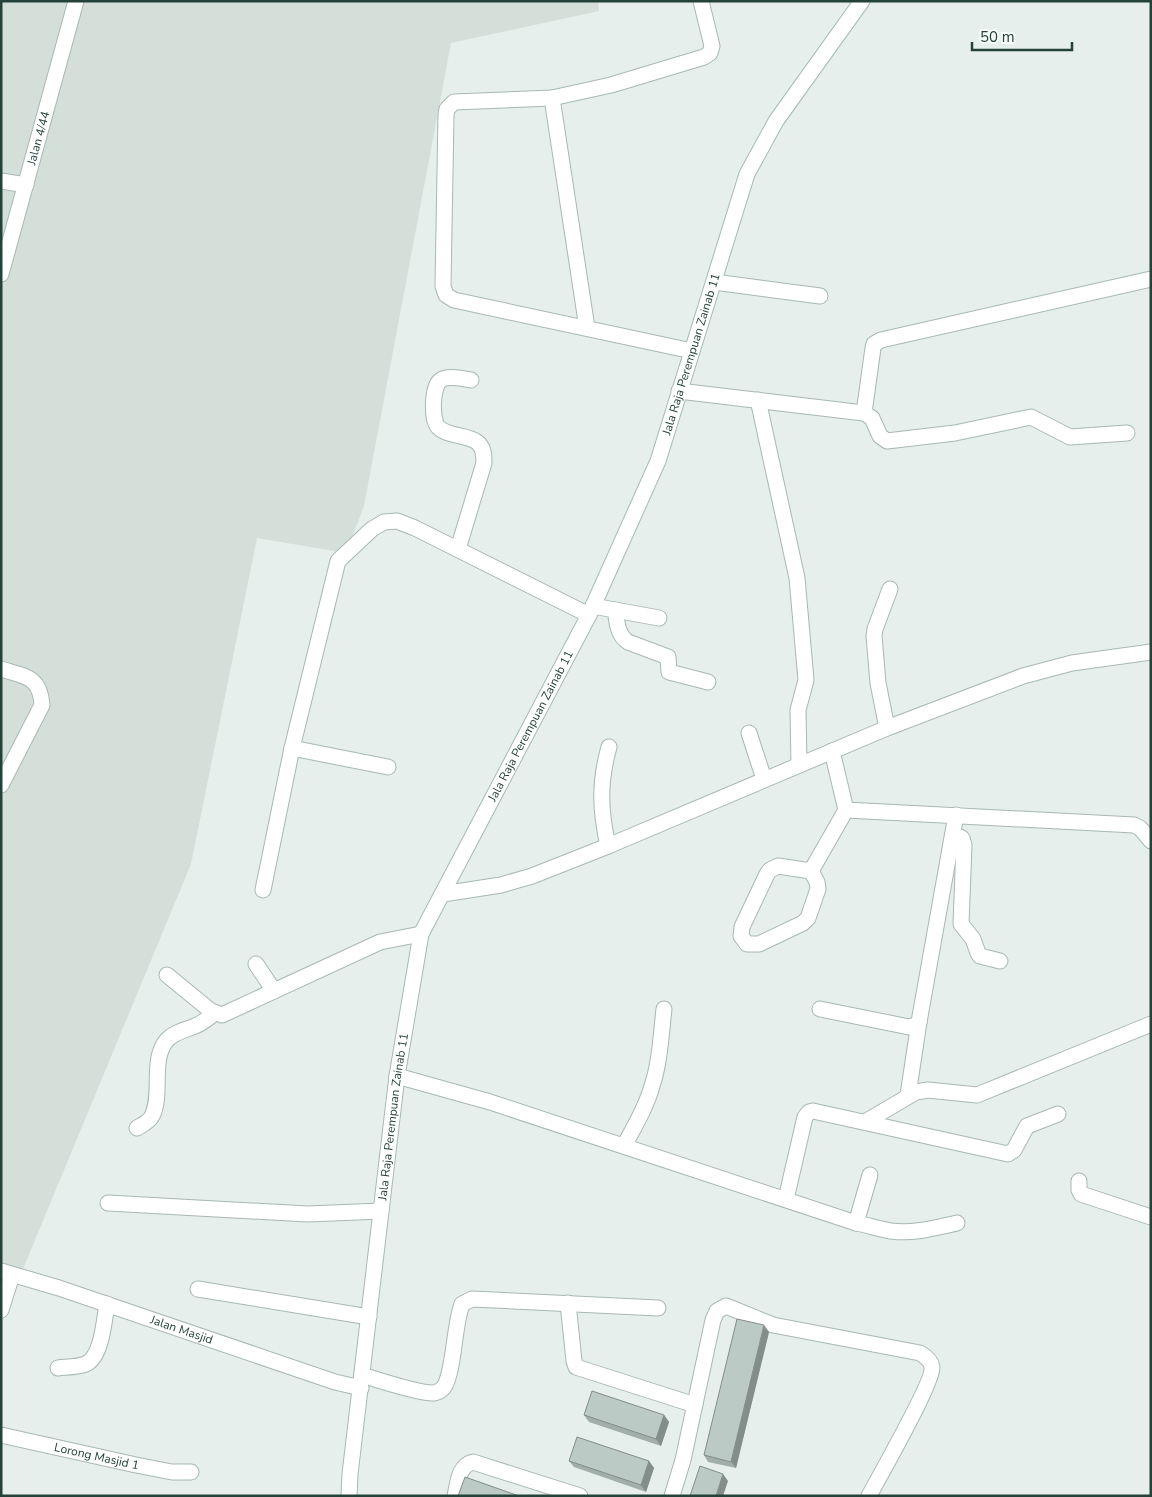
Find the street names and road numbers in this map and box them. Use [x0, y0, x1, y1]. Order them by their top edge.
street label: Jalan 4/44 [23, 109, 53, 168]
street label: Jala Raja Perempuan Zainab 11 [658, 271, 724, 438]
street label: Jala Raja Perempuan Zainab 11 [484, 648, 577, 805]
street label: Jala Raja Perempuan Zainab 11 [374, 1032, 412, 1202]
street label: Jalan Masjid [147, 1311, 215, 1348]
street label: Lorong Masjid 1 [53, 1439, 141, 1473]

